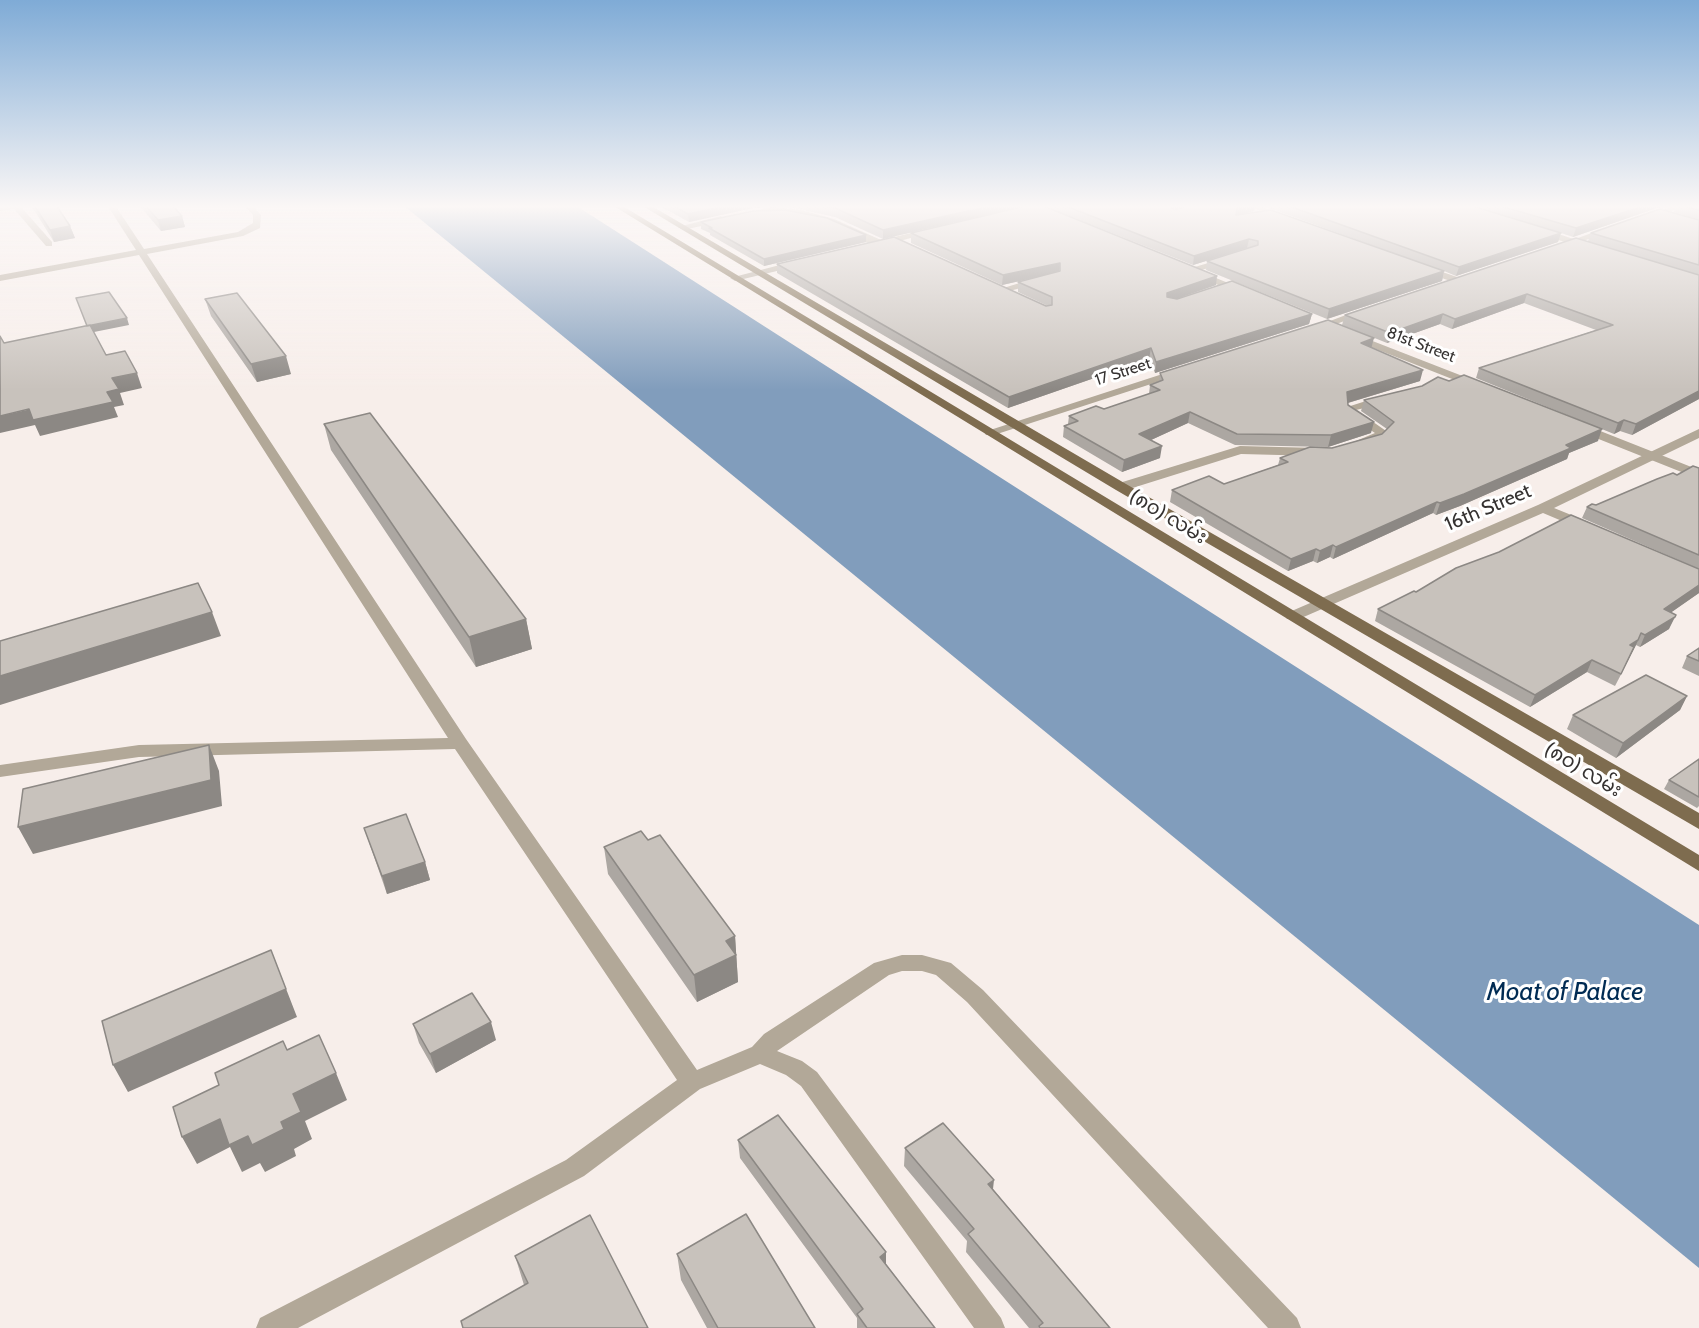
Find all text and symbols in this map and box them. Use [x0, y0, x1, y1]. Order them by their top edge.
street label: 81st Street [1384, 323, 1458, 367]
street label: 17 Street [1092, 354, 1154, 390]
street label: 16th Street [1441, 479, 1535, 537]
street label: (၈၀) လမ်း [1125, 485, 1211, 549]
street label: (၈၀) လမ်း [1540, 738, 1626, 802]
water label: Moat of Palace [1487, 976, 1643, 1008]

